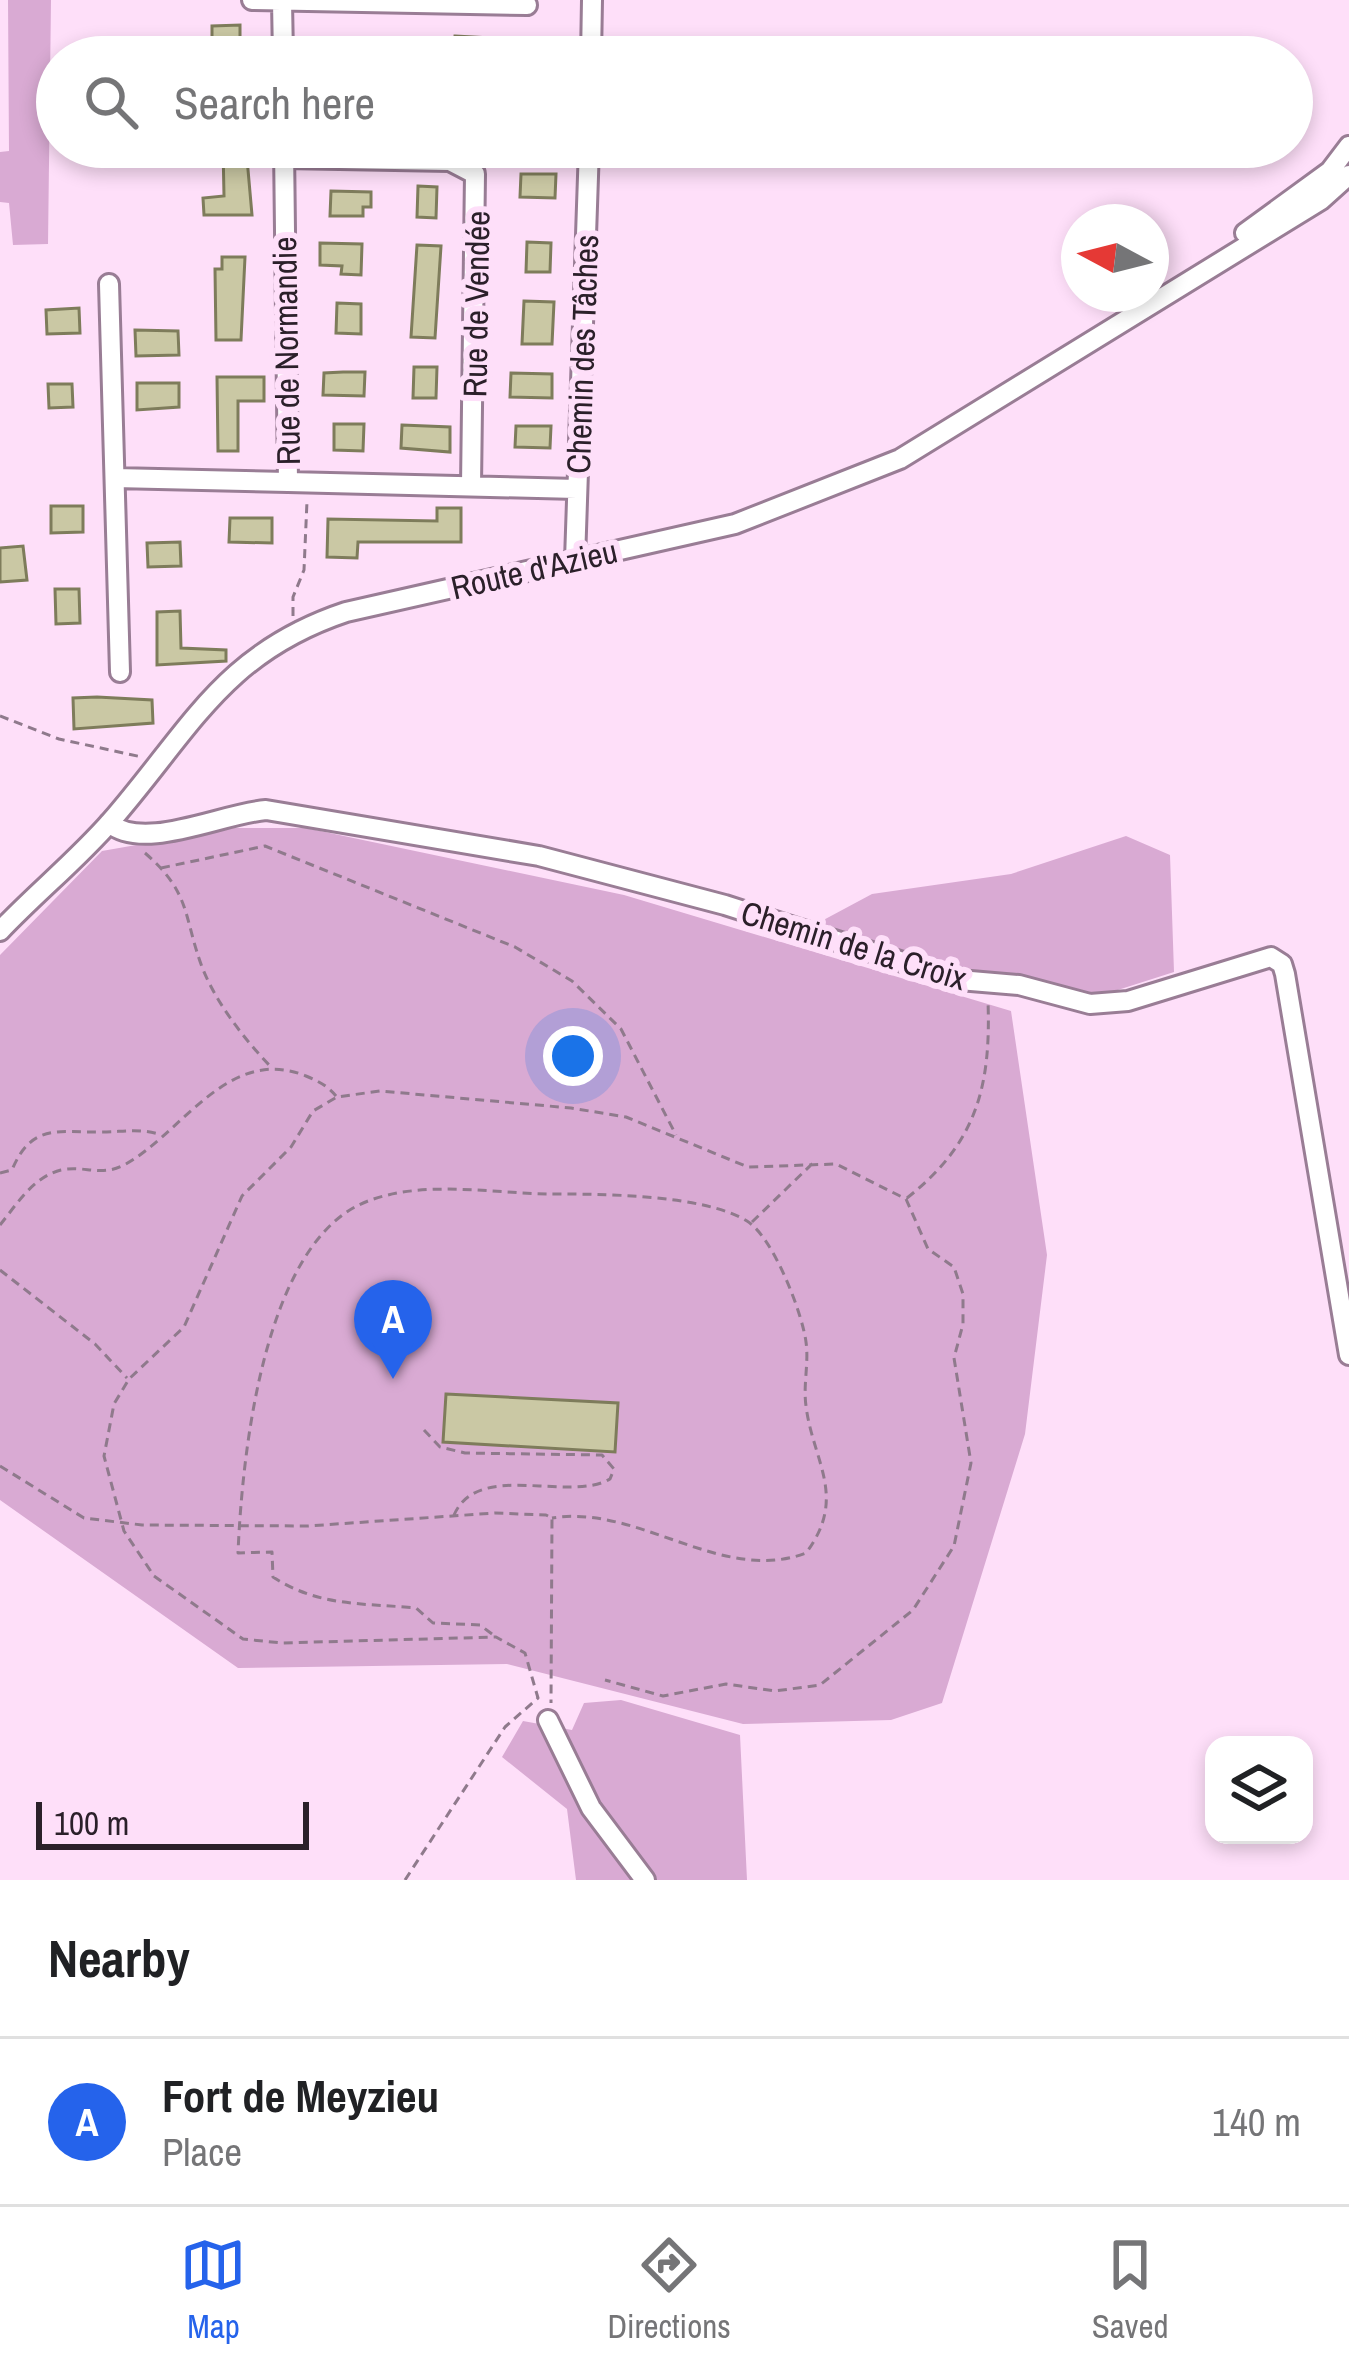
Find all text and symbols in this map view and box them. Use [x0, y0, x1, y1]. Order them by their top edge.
search box [36, 36, 1313, 168]
icon: search [78, 69, 144, 135]
text: Search here [174, 72, 375, 133]
north arrow [1061, 204, 1169, 312]
street label: Rue de Vendée [452, 210, 500, 398]
street label: Chemin des Tâches [556, 234, 608, 474]
street label: Rue de Normandie [262, 236, 310, 466]
street label: Route d'Azieu [447, 529, 621, 609]
street label: Chemin de la Croix [736, 890, 972, 1000]
your location [543, 1026, 603, 1086]
pin: A [354, 1280, 432, 1379]
map controls [1205, 1736, 1313, 1844]
button: layers [1205, 1736, 1313, 1844]
scale bar [36, 1796, 309, 1849]
text: 100 m [54, 1801, 129, 1845]
text: Nearby [48, 1924, 190, 1993]
text: Fort de Meyzieu [162, 2065, 439, 2126]
text: A [75, 2096, 99, 2148]
text: 140 m [1212, 2096, 1301, 2148]
text: Place [162, 2126, 242, 2178]
tab: Map [180, 2232, 246, 2348]
tab: Directions [607, 2232, 731, 2348]
tab: Saved [1092, 2232, 1168, 2348]

